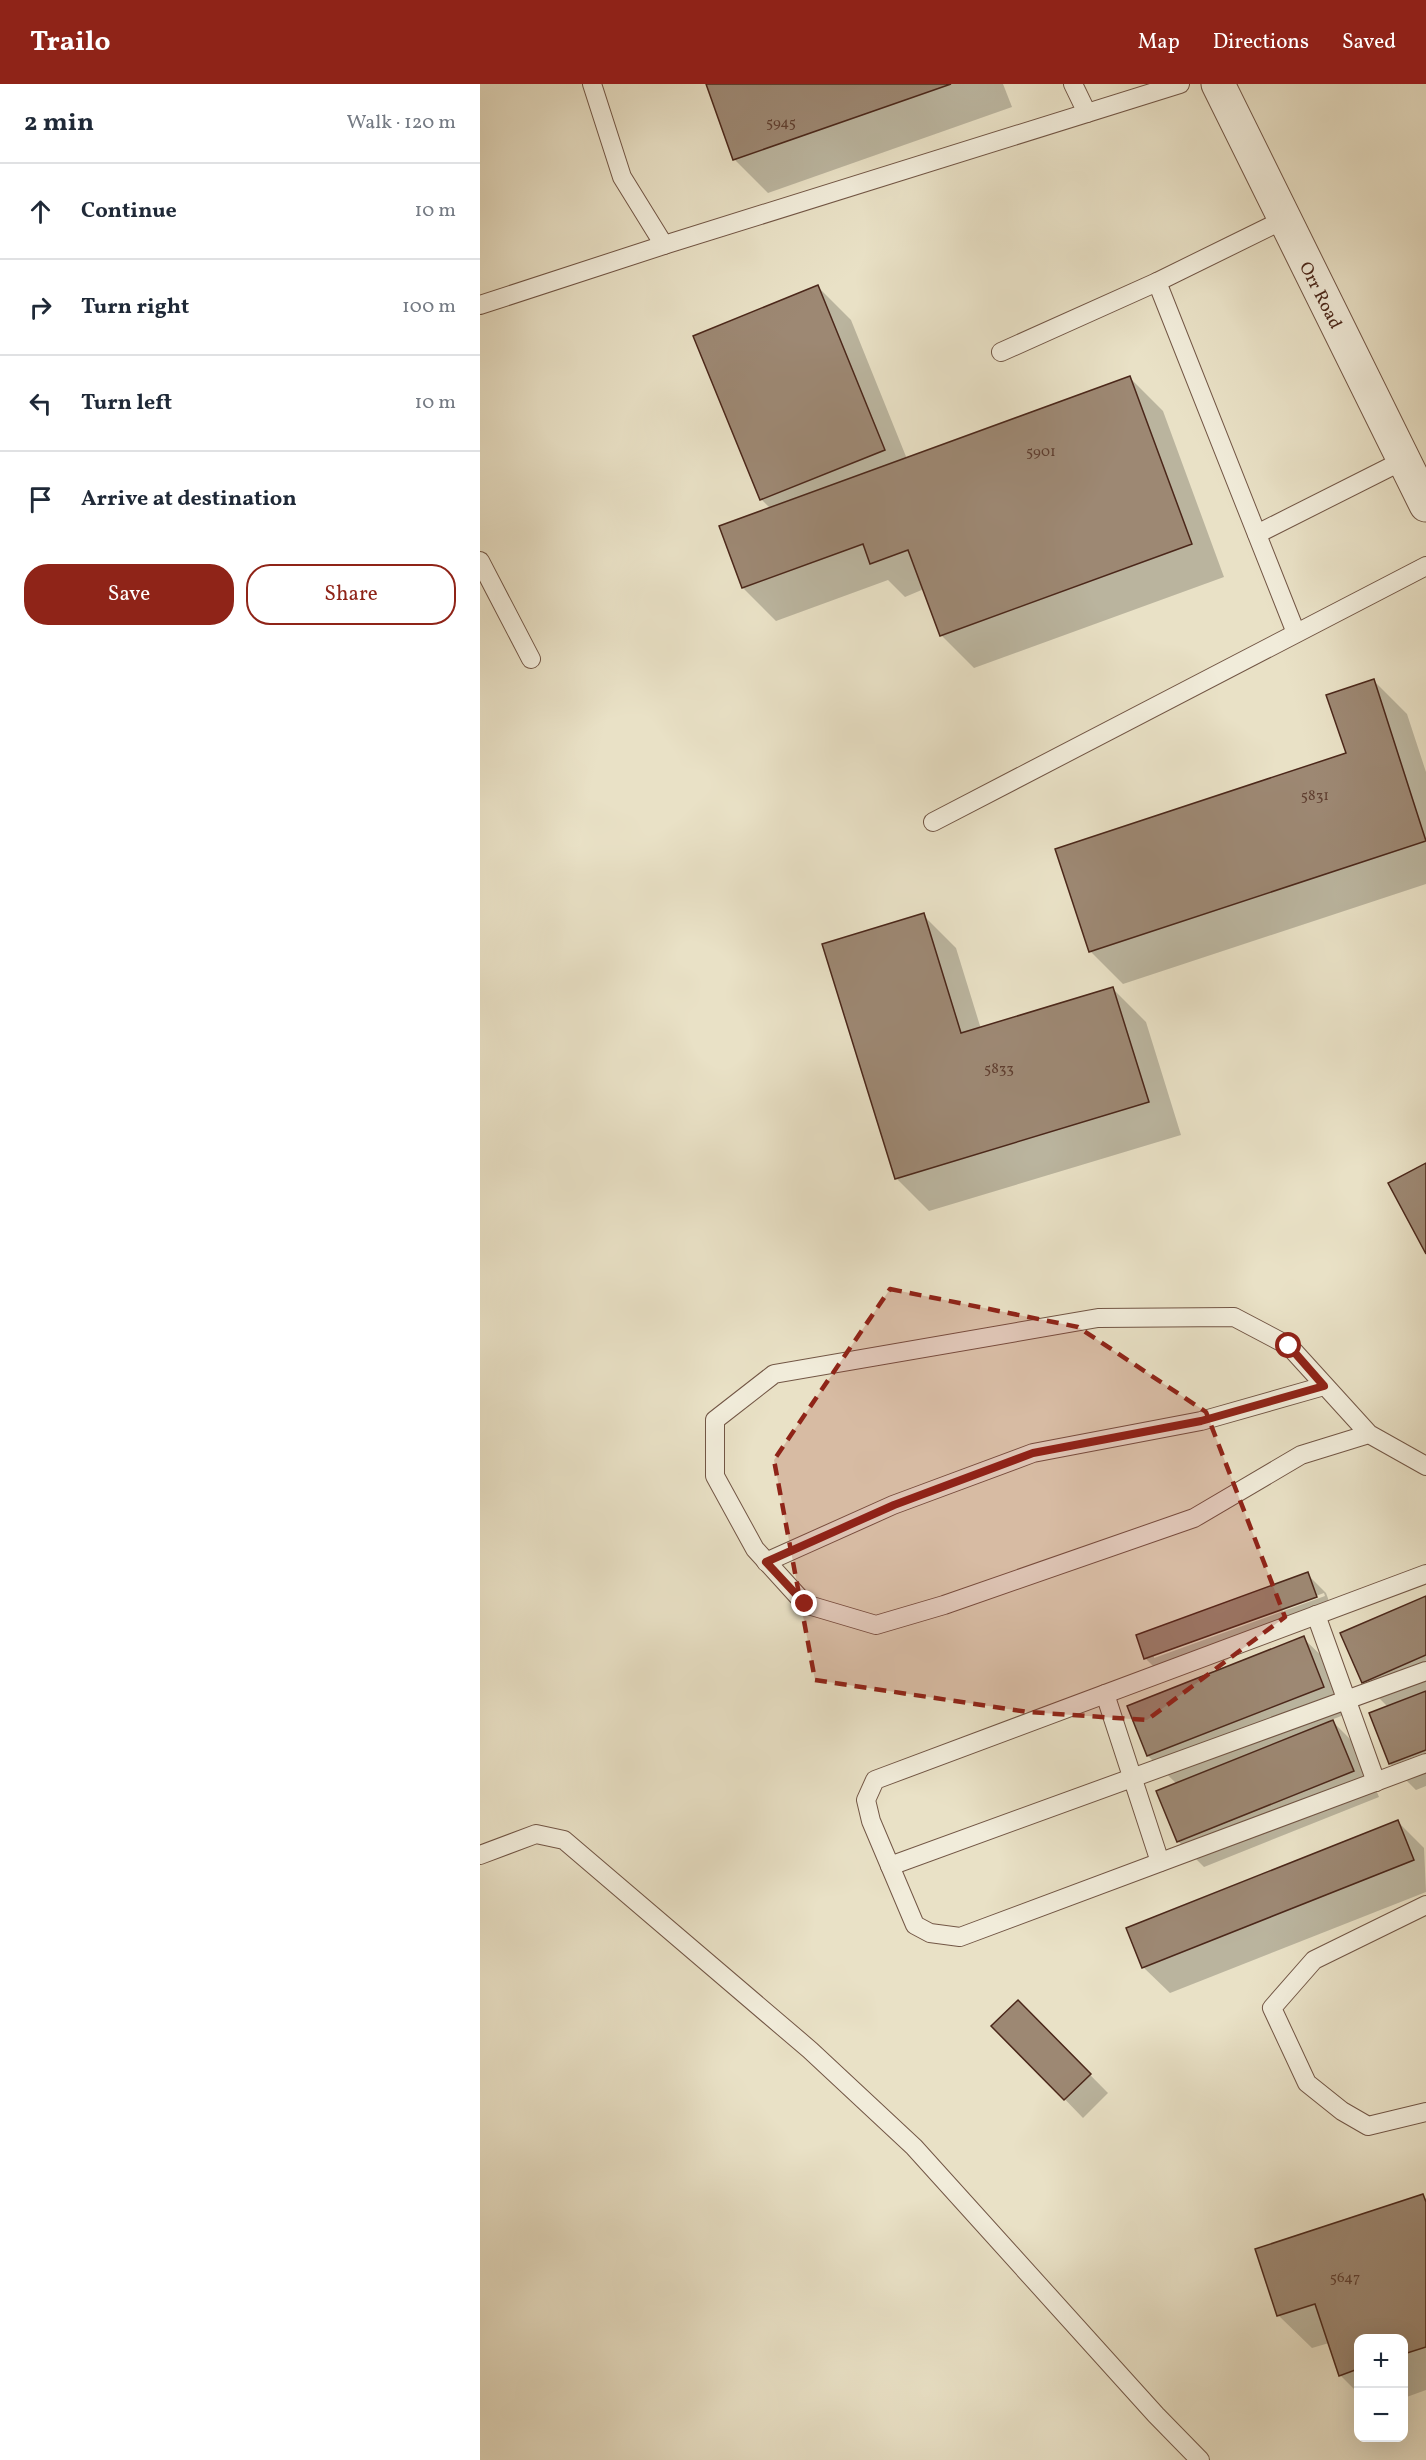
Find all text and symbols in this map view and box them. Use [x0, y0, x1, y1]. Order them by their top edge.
text: Trailo [30, 23, 111, 62]
text: Map [1138, 28, 1180, 57]
text: Directions [1213, 28, 1309, 57]
text: Saved [1342, 28, 1396, 57]
text: 2 min [24, 105, 94, 141]
text: Walk · 120 m [347, 109, 456, 137]
house number: 5945 [766, 113, 796, 134]
icon: ahead [24, 195, 57, 228]
text: Continue [81, 196, 177, 227]
text: 10 m [415, 197, 456, 225]
street label: Orr Road [1292, 258, 1347, 334]
icon: right [24, 291, 57, 324]
text: Turn right [81, 292, 189, 323]
text: 100 m [402, 293, 456, 321]
icon: left [24, 387, 57, 420]
text: Turn left [81, 388, 172, 419]
text: 10 m [415, 389, 456, 417]
house number: 5901 [1026, 442, 1056, 463]
icon: arrive [24, 483, 57, 516]
text: Arrive at destination [81, 484, 297, 515]
button: Save [24, 564, 234, 625]
button: Share [246, 564, 456, 625]
house number: 5831 [1301, 786, 1329, 807]
house number: 5833 [984, 1059, 1014, 1080]
route start [1275, 1332, 1301, 1358]
route end [791, 1590, 817, 1616]
house number: 5647 [1330, 2268, 1360, 2289]
map controls [1354, 2334, 1408, 2442]
button: + [1354, 2334, 1408, 2388]
button: − [1354, 2388, 1408, 2442]

